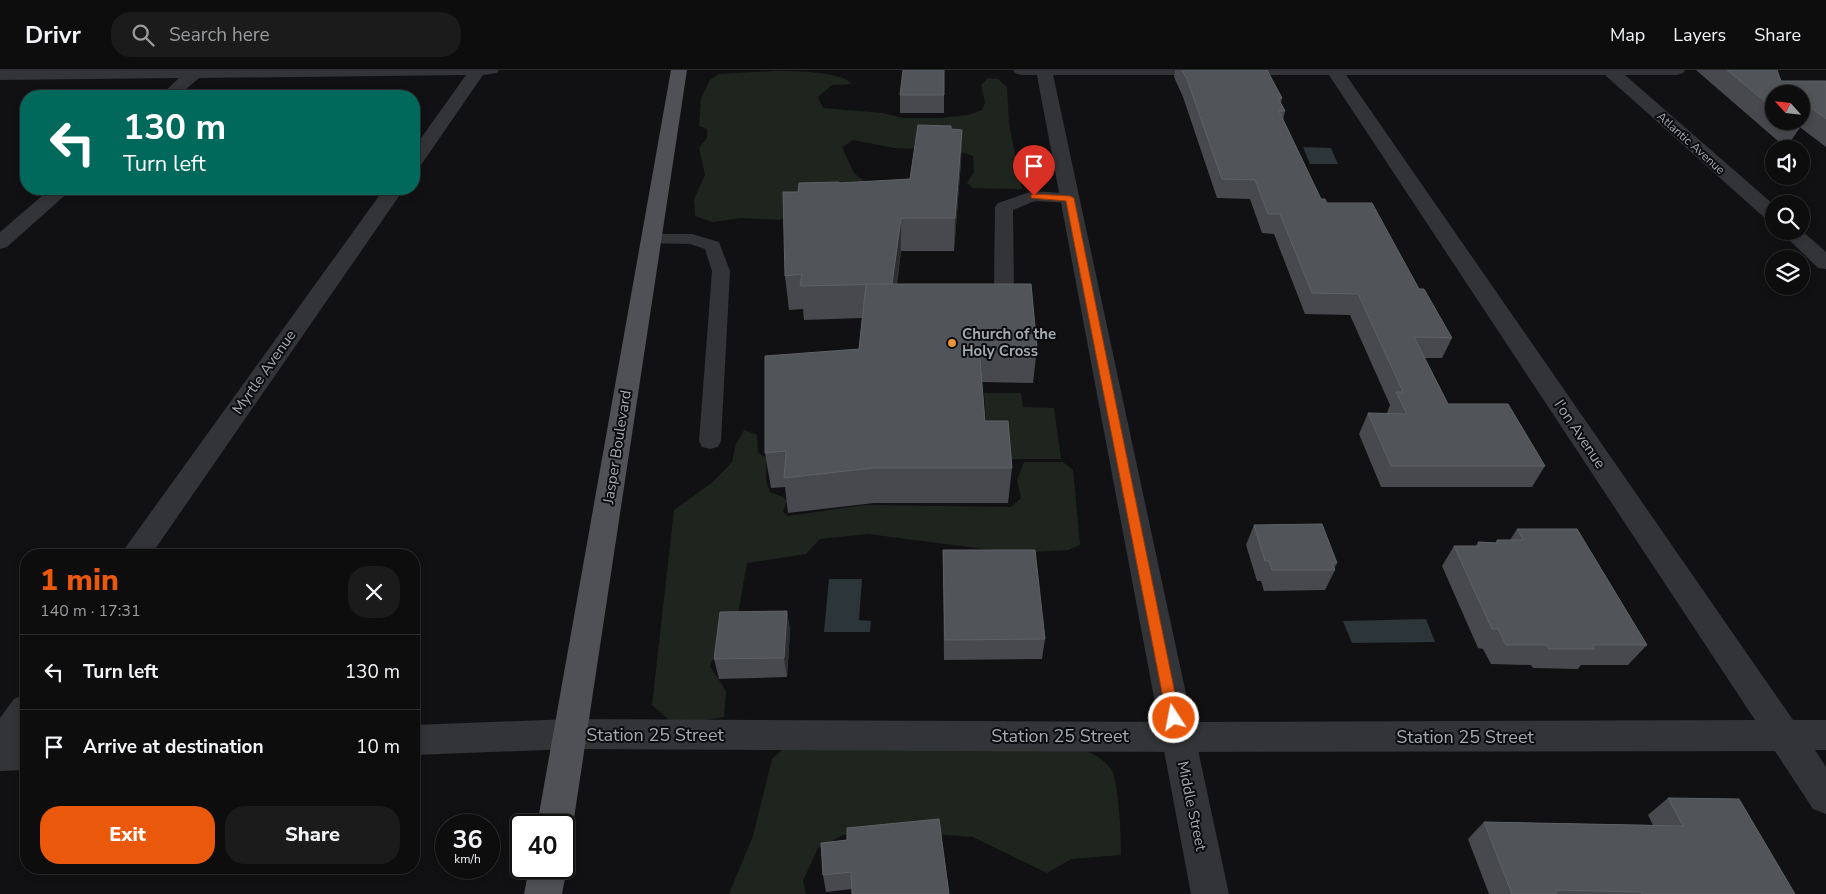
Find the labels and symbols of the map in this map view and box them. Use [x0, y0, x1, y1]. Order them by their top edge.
north arrow [1765, 85, 1810, 130]
street label: Atlantic Avenue [1654, 108, 1728, 178]
pin [1013, 145, 1055, 196]
place label: Church of the Holy Cross [962, 324, 1056, 361]
street label: Myrtle Avenue [227, 326, 301, 418]
marker: Church of the Holy Cross [946, 337, 958, 349]
street label: Jasper Boulevard [598, 389, 636, 506]
street label: I'on Avenue [1550, 396, 1610, 472]
position arrow [1147, 691, 1199, 743]
street label: Station 25 Street [586, 723, 724, 747]
street label: Station 25 Street [991, 724, 1129, 748]
street label: Station 25 Street [1396, 725, 1534, 749]
street label: Middle Street [1173, 759, 1211, 853]
speed limit sign: 40 [510, 814, 575, 879]

